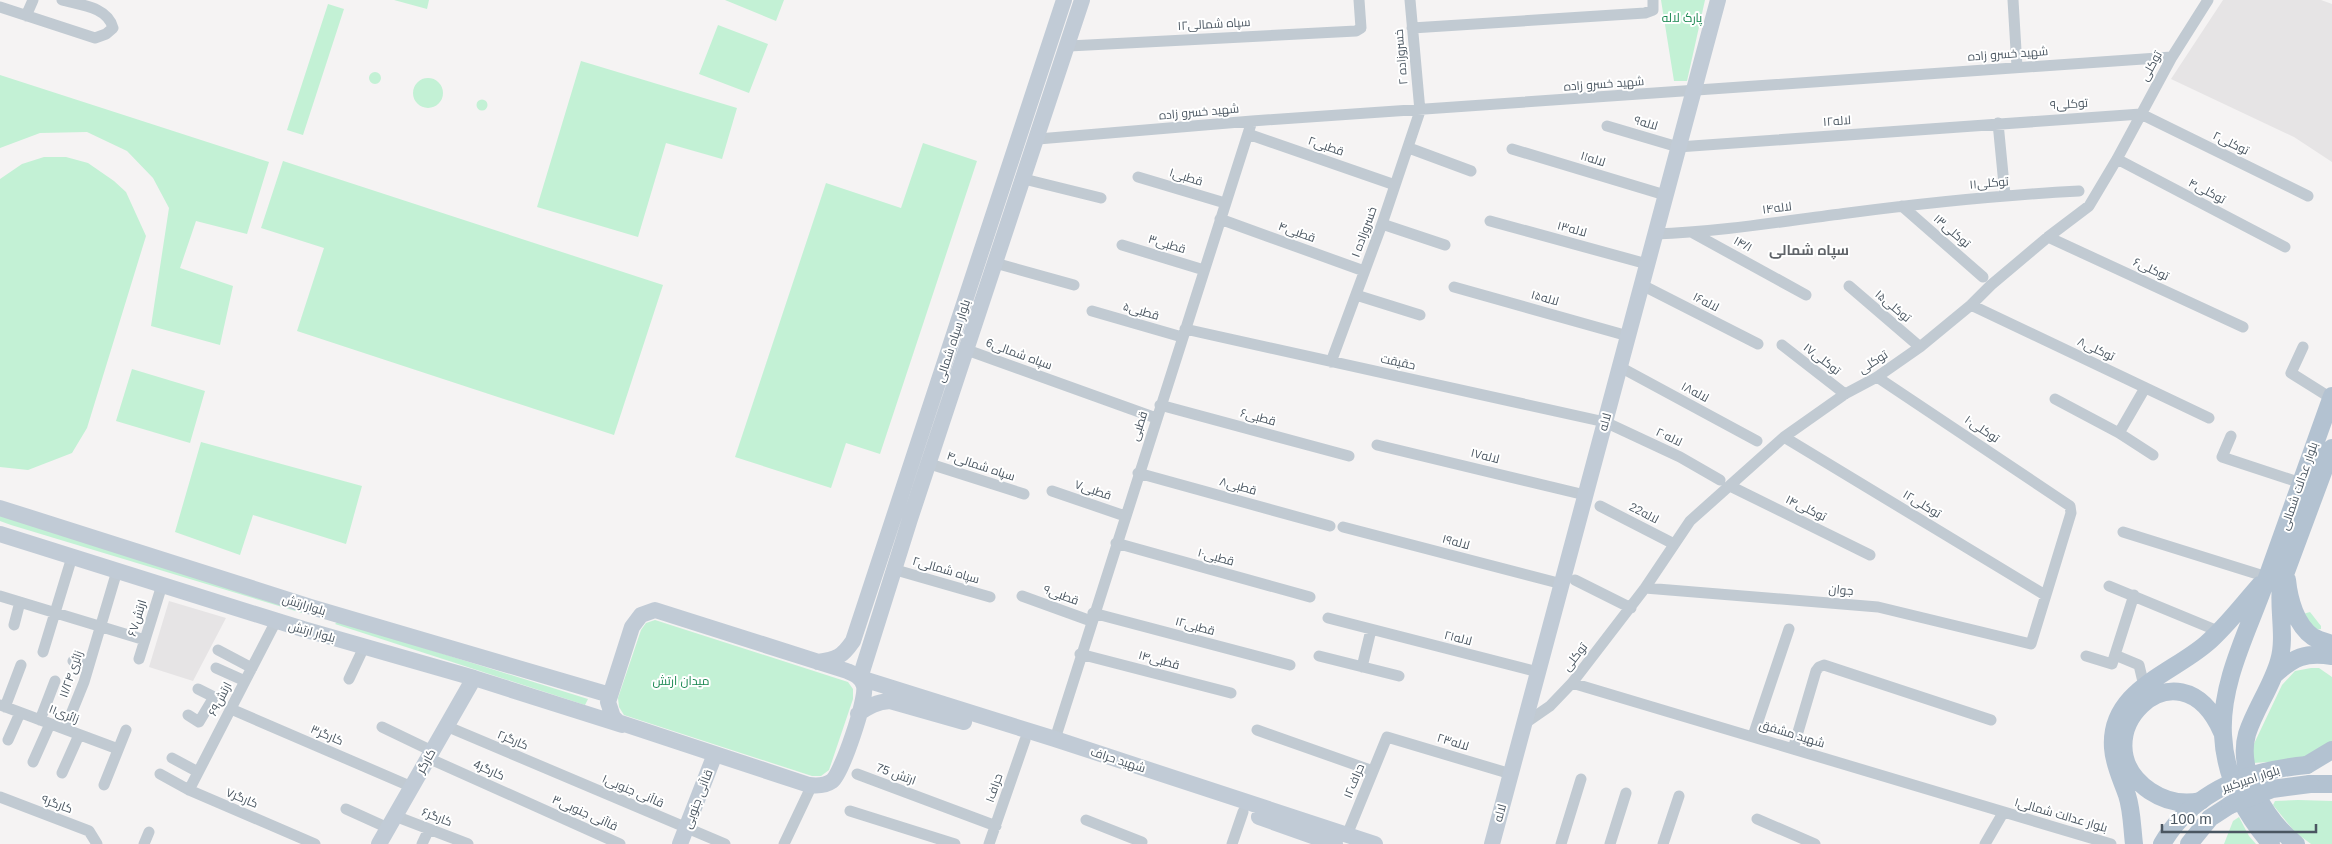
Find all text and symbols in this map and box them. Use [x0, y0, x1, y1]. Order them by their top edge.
park label: پارک لاله [1662, 11, 1703, 27]
street label: سپاه شمالی۱۲ [1177, 15, 1251, 34]
street label: خسروزاده ۲ [1392, 29, 1410, 85]
street label: شهید خسرو زاده [1967, 44, 2049, 64]
street label: توکلی [2137, 48, 2165, 83]
street label: شهید خسرو زاده [1563, 74, 1645, 94]
street label: توکلی۹ [2049, 96, 2089, 112]
street label: شهید خسرو زاده [1158, 102, 1240, 122]
street label: لاله۹ [1632, 113, 1660, 133]
street label: لاله۱۲ [1823, 113, 1851, 129]
street label: توکلی۲ [2211, 128, 2252, 158]
street label: قطبی۲ [1306, 133, 1346, 159]
street label: لاله۱۱ [1579, 149, 1607, 169]
street label: قطبی۱ [1168, 165, 1204, 189]
street label: توکلی۱۱ [1969, 174, 2010, 192]
street label: توکلی۴ [2186, 175, 2229, 207]
street label: لاله۱۴ [1761, 199, 1793, 217]
street label: خسروزاده ۱ [1348, 205, 1380, 259]
street label: توکلی۱۳ [1931, 211, 1974, 251]
street label: لاله۱۳ [1556, 218, 1588, 240]
street label: قطبی۴ [1277, 219, 1317, 245]
street label: قطبی۳ [1147, 232, 1187, 256]
street label: ۱۴/۱ [1731, 233, 1755, 255]
district label: سپاه شمالی [1769, 242, 1849, 260]
street label: توکلی۶ [2131, 255, 2172, 284]
street label: لاله۱۵ [1530, 287, 1560, 309]
street label: توکلی۱۵ [1872, 287, 1914, 325]
street label: لاله۱۶ [1691, 290, 1721, 314]
street label: بلوار سپاه شمالی [933, 298, 974, 385]
street label: قطبی۵ [1121, 299, 1161, 323]
street label: توکلی۸ [2075, 334, 2118, 364]
street label: 6سپاه شمالی [984, 336, 1054, 373]
street label: توکلی۱۷ [1801, 340, 1844, 378]
street label: توکلی [1856, 347, 1891, 377]
street label: حقیقت [1379, 351, 1417, 373]
street label: لاله۱۸ [1679, 379, 1711, 405]
street label: قطبی۶ [1239, 406, 1277, 428]
street label: قطبی [1128, 409, 1150, 443]
street label: لاله [1596, 412, 1614, 432]
street label: ۱۰توکلی [1962, 412, 2003, 446]
street label: لاله۲۰ [1654, 425, 1684, 449]
street label: بلوار عدالت شمالی [2277, 440, 2321, 532]
street label: لاله۱۷ [1469, 446, 1501, 466]
street label: سپاه شمالی۴ [945, 448, 1017, 485]
street label: قطبی۸ [1218, 474, 1258, 498]
street label: قطبی۷ [1073, 477, 1113, 503]
street label: توکلی۱۲ [1900, 487, 1944, 521]
street label: توکلی۱۴ [1783, 492, 1829, 524]
street label: 22لاله [1627, 500, 1661, 526]
street label: لاله۱۹ [1441, 532, 1471, 552]
street label: قطبی۱۰ [1196, 545, 1236, 569]
street label: سپاه شمالی۲ [911, 554, 981, 587]
street label: قطبی۹ [1041, 582, 1081, 608]
street label: جوان [1828, 582, 1854, 598]
street label: بلوارارتش [281, 592, 327, 618]
street label: ارتش۶۷ [125, 598, 149, 638]
street label: قطبی۱۲ [1174, 614, 1216, 638]
street label: بلوار ارتش [287, 619, 337, 645]
street label: لاله۲۱ [1443, 628, 1473, 648]
street label: توکلی [1560, 639, 1591, 674]
street label: قطبی۱۴ [1137, 648, 1181, 672]
street label: زائری۱۱/۲۴ [56, 649, 86, 699]
park label: میدان ارتش [653, 674, 709, 688]
street label: ارتش۶۹ [205, 680, 235, 718]
street label: زائری۱۱ [47, 702, 81, 726]
street label: شهید مشفق [1758, 717, 1826, 751]
street label: کارگر۳ [309, 722, 345, 748]
street label: کارگر۲ [495, 727, 531, 753]
street label: لاله۲۳ [1435, 731, 1471, 753]
street label: شهید حراف [1089, 745, 1147, 775]
street label: کارگر [413, 746, 438, 777]
street label: 4کارگر [471, 757, 507, 783]
street label: 75 ارتش [874, 760, 918, 788]
street label: حراف۱۲ [1341, 762, 1367, 800]
street label: بلوار امیرکبیر [2219, 763, 2282, 795]
street label: قاآنی جنوبی [680, 767, 716, 831]
street label: قاآنی جنوبی۱ [600, 772, 666, 810]
street label: حراف۱ [983, 772, 1005, 804]
street label: کارگر۷ [224, 785, 260, 811]
street label: کارگر۹ [40, 792, 74, 816]
street label: قاآنی جنوبی۳ [550, 792, 620, 834]
street label: بلوار عدالت شمالی۱ [2013, 795, 2109, 835]
scale bar [2162, 802, 2316, 834]
street label: لاله [1491, 803, 1509, 823]
street label: کارگر۶ [420, 805, 454, 829]
text: 100 m [2170, 810, 2212, 827]

